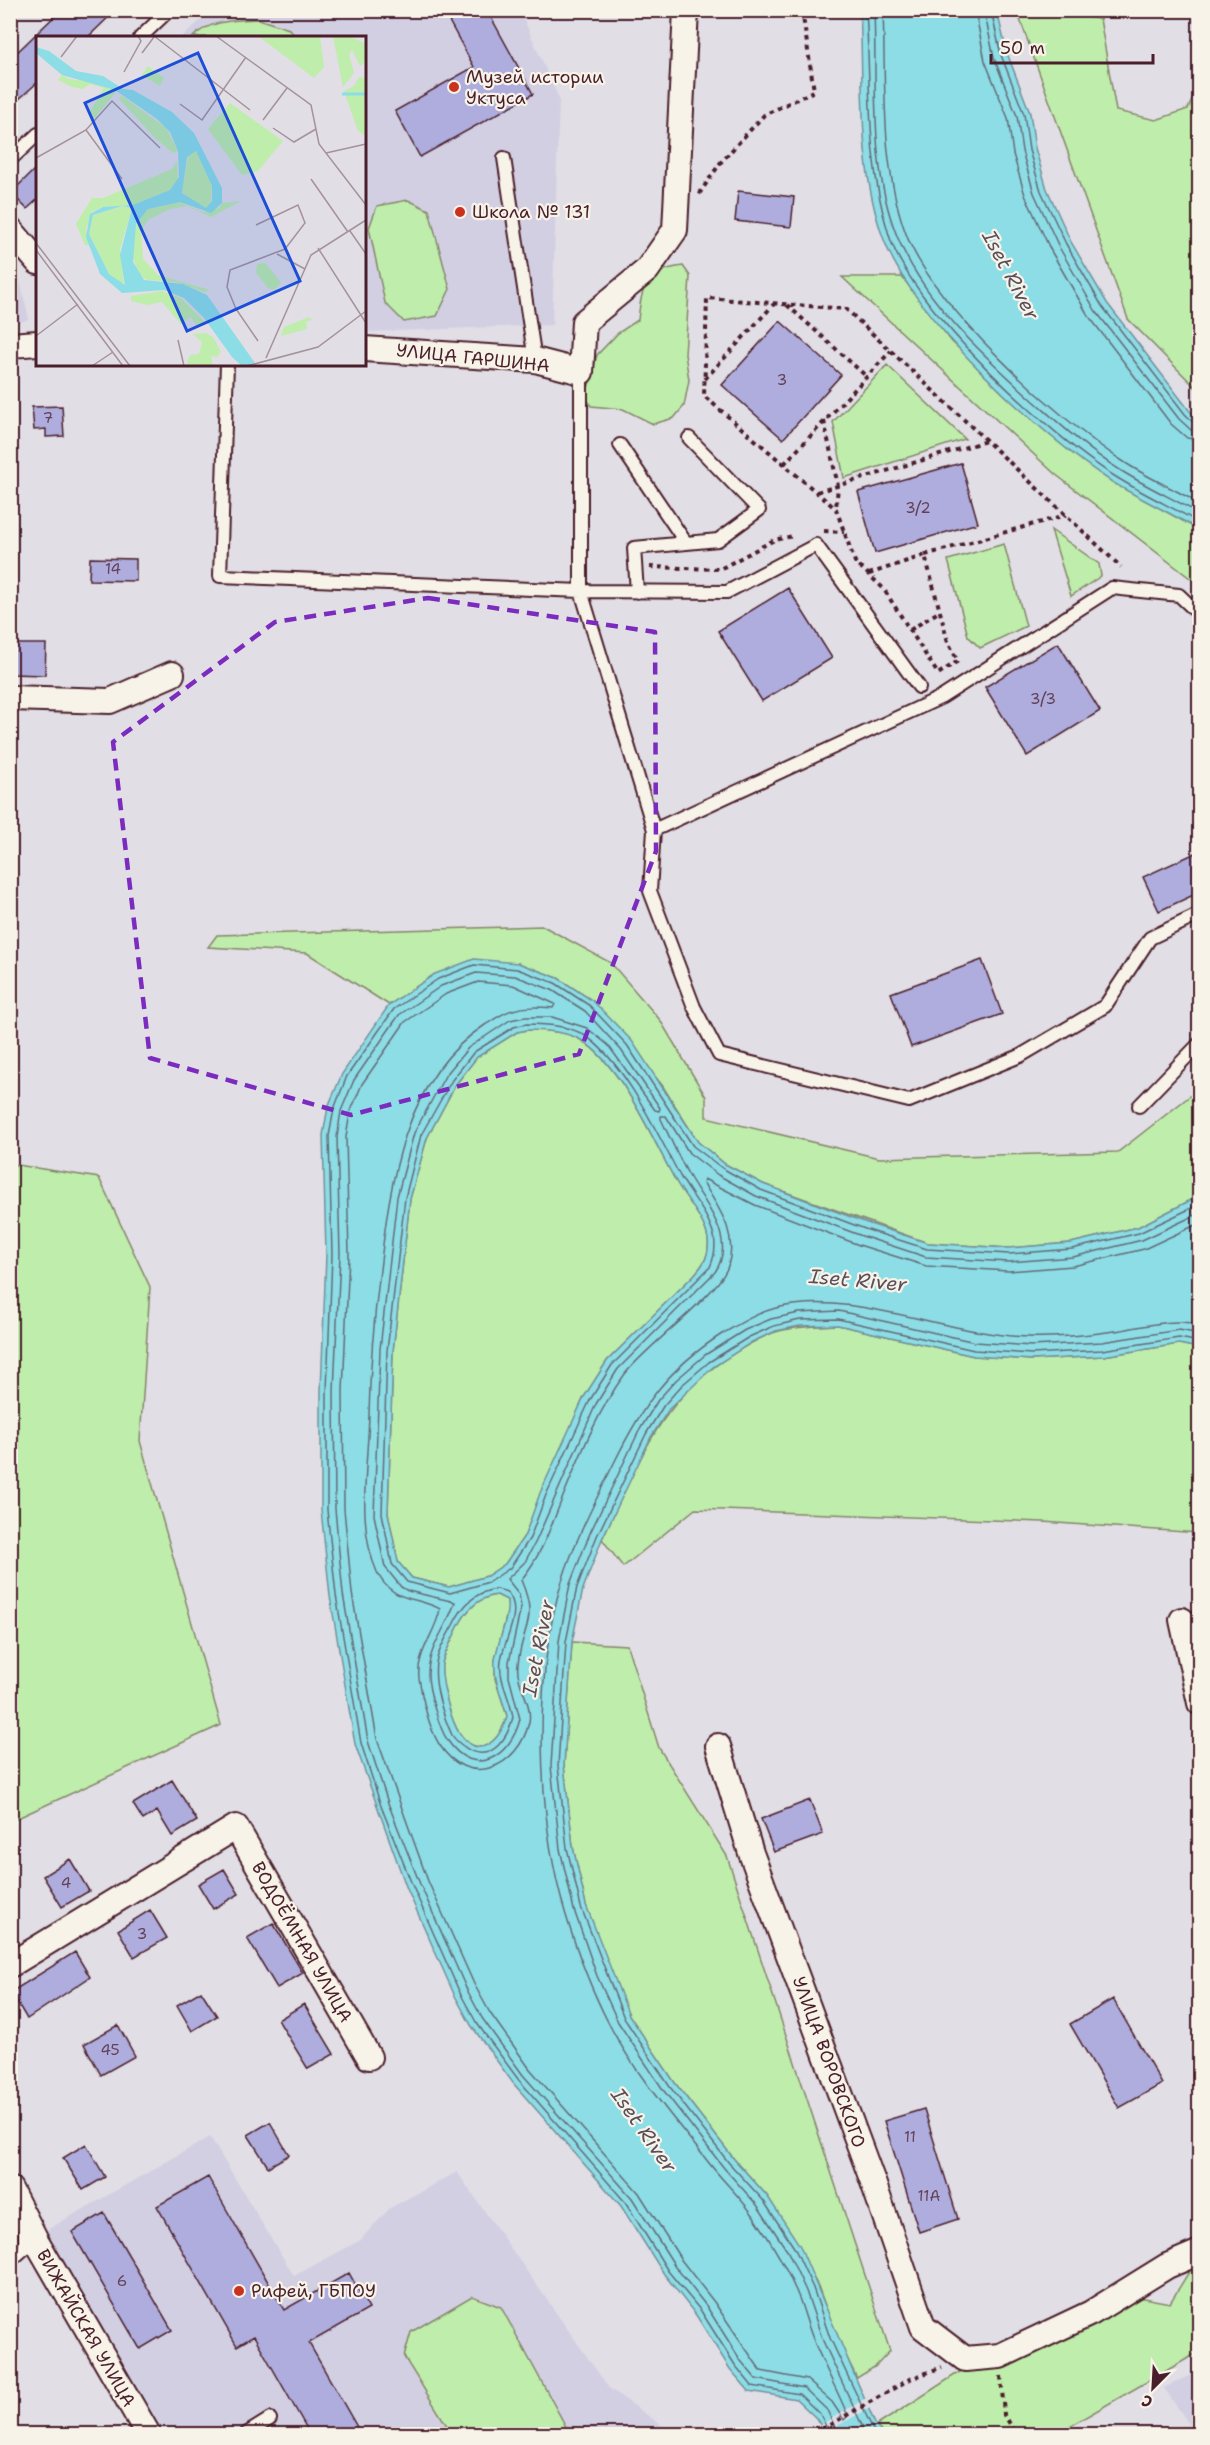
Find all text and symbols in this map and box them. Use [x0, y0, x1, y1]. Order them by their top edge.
scale bar [991, 27, 1153, 65]
inset map [36, 36, 366, 366]
text: 50 m [1000, 36, 1045, 60]
place label: Музей истории Уктуса [466, 65, 604, 110]
marker: Музей истории Уктуса [447, 80, 461, 94]
place label: Школа № 131 [472, 200, 590, 224]
marker: Школа № 131 [453, 205, 467, 219]
water label: Iset River [976, 225, 1046, 325]
street label: УЛИЦА ГАРШИНА [395, 338, 551, 378]
house number: 3 [777, 370, 787, 390]
house number: 7 [43, 408, 53, 428]
house number: 3/2 [905, 498, 931, 518]
house number: 14 [105, 559, 121, 579]
house number: 3/3 [1030, 689, 1056, 709]
water label: Iset River [807, 1263, 908, 1297]
water label: Iset River [516, 1597, 560, 1700]
street label: ВОДОЁМНАЯ УЛИЦА [246, 1857, 358, 2027]
house number: 4 [61, 1873, 71, 1893]
house number: 3 [137, 1924, 147, 1944]
street label: УЛИЦА ВОРОВСКОГО [787, 1973, 871, 2151]
house number: 45 [100, 2040, 120, 2060]
water label: Iset River [605, 2082, 683, 2178]
house number: 11 [904, 2127, 916, 2147]
house number: 11А [918, 2186, 941, 2206]
street label: ВИЖАЙСКАЯ УЛИЦА [31, 2245, 141, 2411]
house number: 6 [117, 2271, 127, 2291]
place label: Рифей, ГБПОУ [251, 2279, 376, 2303]
marker: Рифей, ГБПОУ [232, 2284, 246, 2298]
north arrow [1123, 2358, 1183, 2418]
text: С [1138, 2390, 1156, 2413]

